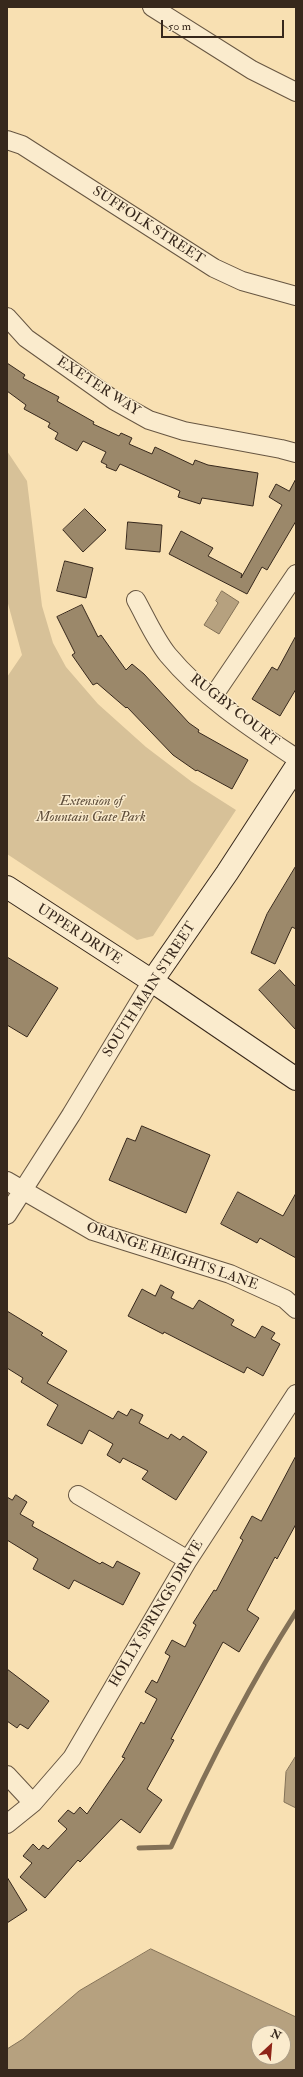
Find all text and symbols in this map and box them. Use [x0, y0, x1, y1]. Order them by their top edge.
scale bar [163, 12, 286, 38]
text: 50 m [168, 19, 191, 34]
street label: SUFFOLK STREET [89, 184, 207, 268]
street label: EXETER WAY [53, 354, 143, 420]
street label: RUGBY COURT [186, 671, 282, 751]
park label: Extension of Mountain Gate Park [36, 794, 146, 826]
street label: UPPER DRIVE [33, 901, 125, 969]
street label: SOUTH MAIN STREET [100, 919, 200, 1061]
street label: ORANGE HEIGHTS LANE [84, 1220, 260, 1294]
street label: HOLLY SPRINGS DRIVE [106, 1538, 208, 1690]
north arrow [251, 2025, 291, 2065]
text: N [269, 2027, 283, 2043]

